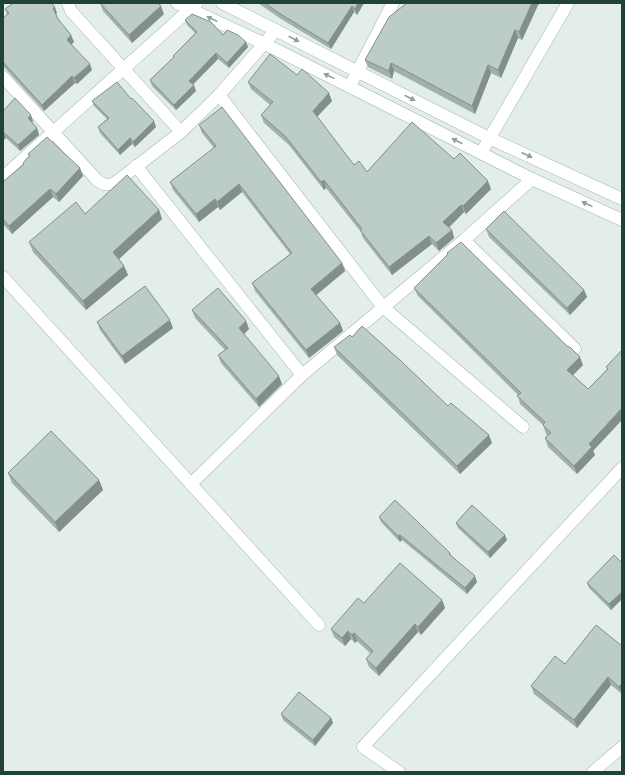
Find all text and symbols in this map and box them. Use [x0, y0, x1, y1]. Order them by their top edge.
one-way arrow [206, 16, 218, 22]
one-way arrow [289, 36, 300, 42]
one-way arrow [323, 72, 335, 79]
one-way arrow [405, 94, 416, 101]
one-way arrow [451, 138, 463, 144]
one-way arrow [521, 152, 533, 158]
one-way arrow [581, 201, 592, 207]

